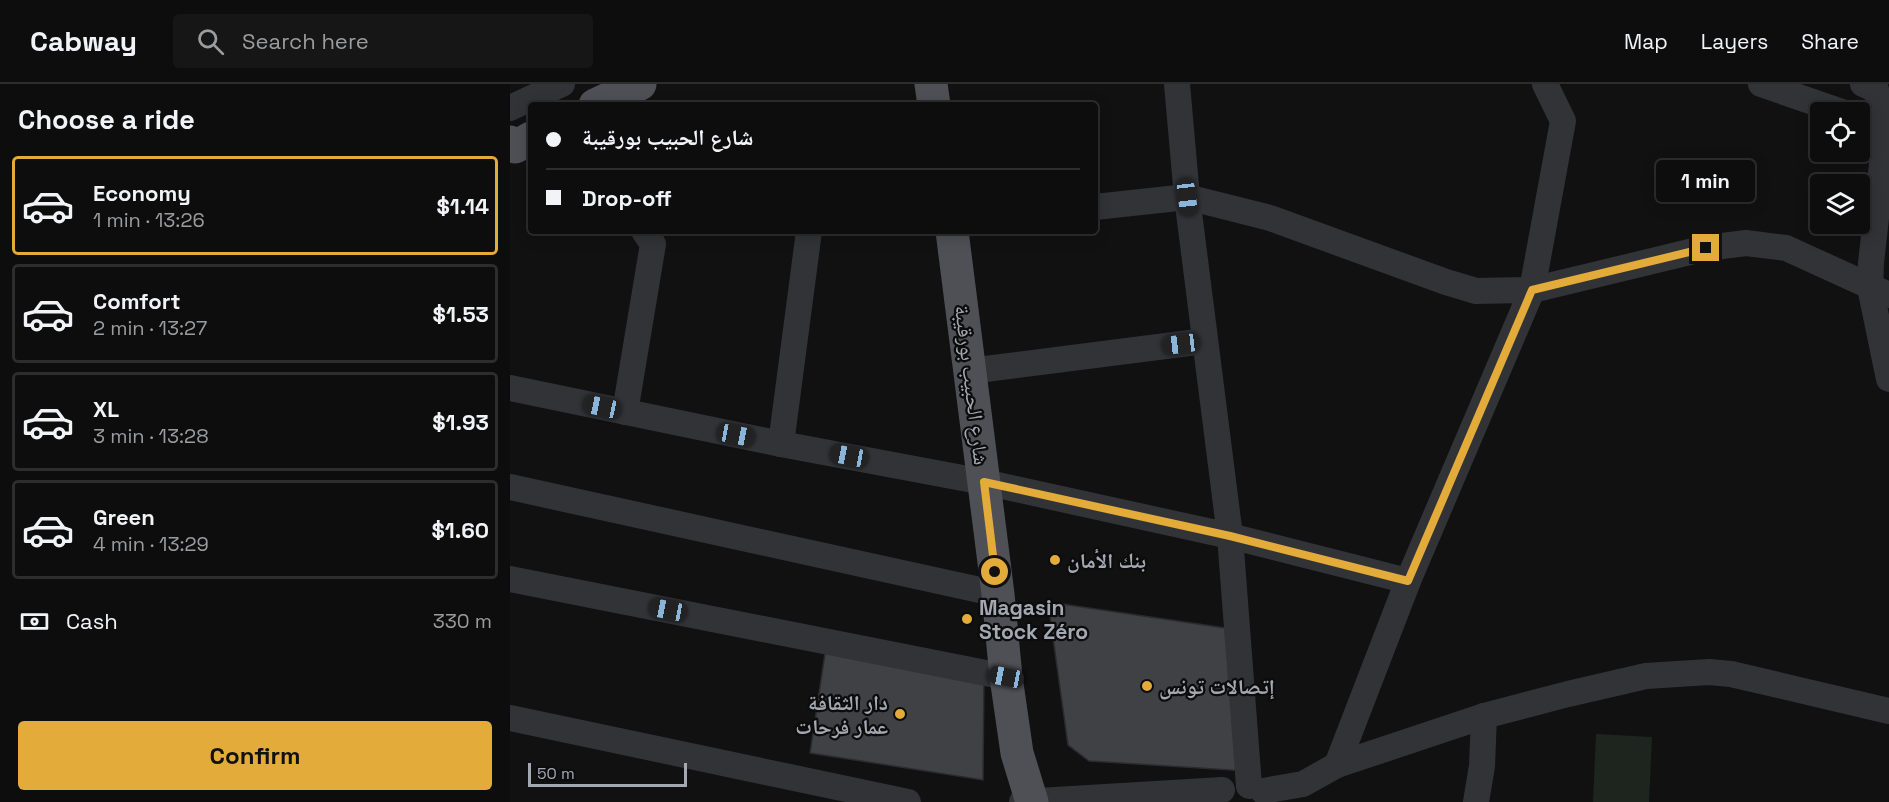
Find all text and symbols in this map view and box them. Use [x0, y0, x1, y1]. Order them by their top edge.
search box [173, 14, 593, 68]
text: Cabway [30, 23, 137, 59]
icon: search [194, 25, 227, 58]
text: Search here [242, 27, 369, 55]
text: Map [1624, 28, 1668, 55]
text: Layers [1701, 28, 1768, 55]
text: Share [1801, 28, 1859, 55]
text: Choose a ride [18, 102, 195, 137]
map controls [1810, 102, 1870, 234]
button: locate [1810, 102, 1870, 162]
text: شارع الحبيب بورقيبة [582, 123, 753, 151]
callout: 1 min [1656, 161, 1756, 203]
text: 1 min [1681, 168, 1730, 194]
button: layers [1810, 174, 1870, 234]
car [1176, 178, 1198, 216]
icon: car [21, 179, 75, 233]
text: Economy [93, 179, 191, 207]
text: Drop-off [582, 184, 672, 212]
text: $1.14 [436, 192, 489, 220]
text: 1 min · 13:26 [93, 207, 205, 233]
route end [1692, 234, 1719, 261]
icon: car [21, 287, 75, 341]
text: Comfort [93, 287, 181, 315]
text: $1.53 [433, 300, 489, 328]
street label: شارع الحبيب بورقيبة [949, 304, 995, 466]
text: 2 min · 13:27 [93, 315, 207, 341]
car [1162, 333, 1200, 355]
car [583, 394, 621, 420]
icon: car [21, 395, 75, 449]
text: XL [93, 395, 119, 423]
text: $1.93 [432, 408, 489, 436]
text: 3 min · 13:28 [93, 423, 209, 449]
car [717, 423, 755, 447]
car [830, 444, 868, 468]
icon: car [21, 503, 75, 557]
text: Green [93, 503, 155, 531]
text: $1.60 [432, 516, 489, 544]
text: 4 min · 13:29 [93, 531, 209, 557]
place label: بنك الأمان [1067, 547, 1146, 574]
marker: بنك الأمان [1048, 553, 1062, 567]
route start [981, 558, 1008, 585]
place label: Magasin Stock Zéro [979, 594, 1088, 645]
car [649, 598, 687, 622]
icon: cash [18, 605, 51, 638]
text: Cash [66, 607, 118, 635]
text: 330 m [433, 608, 492, 634]
marker: Magasin Stock Zéro [960, 612, 974, 626]
car [987, 665, 1025, 689]
place label: إتصالات تونس [1159, 673, 1275, 700]
marker: إتصالات تونس [1140, 679, 1154, 693]
place label: دار الثقافة عمار فرحات [795, 689, 888, 740]
marker: دار الثقافة عمار فرحات [893, 707, 907, 721]
button: Confirm [18, 721, 492, 790]
scale bar [528, 760, 687, 788]
text: 50 m [537, 763, 575, 784]

